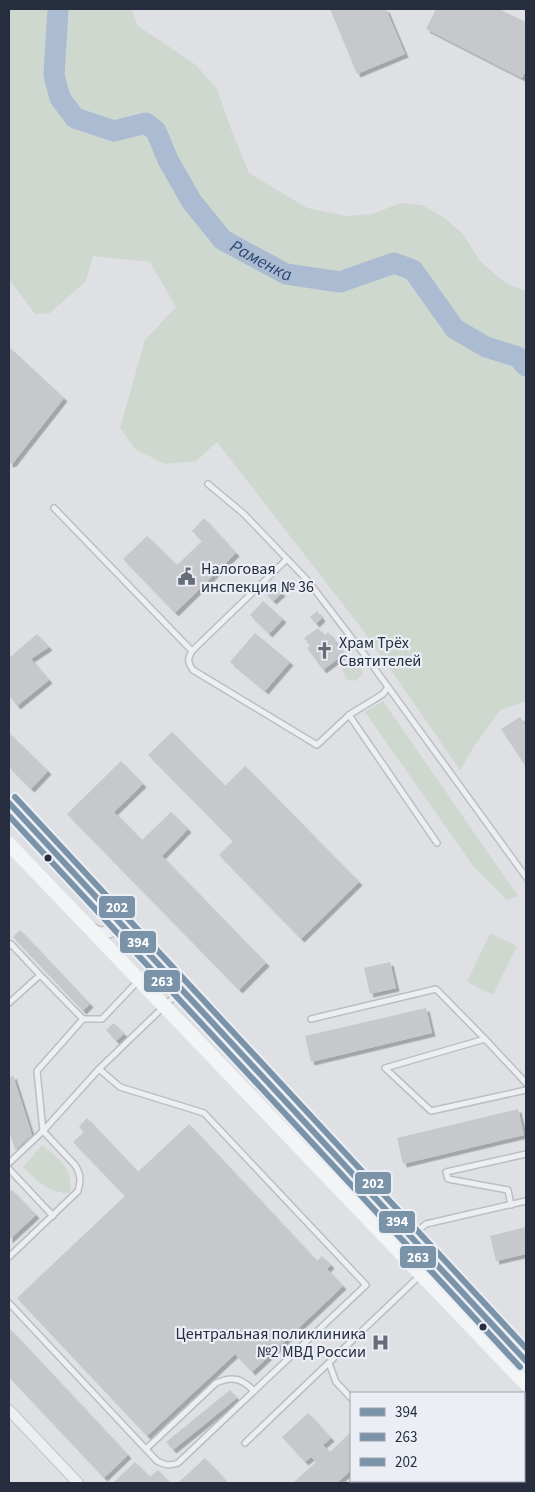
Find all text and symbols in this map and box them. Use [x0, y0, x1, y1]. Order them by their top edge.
water label: Раменка [225, 234, 294, 288]
place label: Налоговая инспекция № 36 [201, 558, 314, 598]
public building icon: Налоговая инспекция № 36 [177, 567, 197, 587]
place label: Храм Трёх Святителей [339, 632, 421, 672]
church icon: Храм Трёх Святителей [315, 641, 335, 661]
unlabelled marker [43, 853, 53, 863]
line badge: 202 [98, 895, 136, 919]
text: 202 [106, 898, 128, 918]
line badge: 394 [119, 930, 157, 954]
text: 394 [127, 933, 150, 953]
line badge: 263 [143, 969, 181, 993]
text: 263 [151, 972, 173, 992]
line badge: 202 [354, 1171, 392, 1195]
text: 202 [362, 1174, 384, 1194]
line badge: 394 [378, 1210, 416, 1234]
text: 394 [386, 1212, 409, 1232]
line badge: 263 [399, 1245, 437, 1269]
text: 263 [407, 1248, 429, 1268]
unlabelled marker [478, 1322, 488, 1332]
place label: Центральная поликлиника №2 МВД России [175, 1323, 366, 1363]
hospital icon: Центральная поликлиника №2 МВД России [370, 1332, 390, 1352]
legend [350, 1392, 525, 1482]
text: 394 [395, 1402, 418, 1423]
text: 263 [395, 1427, 417, 1448]
text: 202 [395, 1452, 417, 1473]

